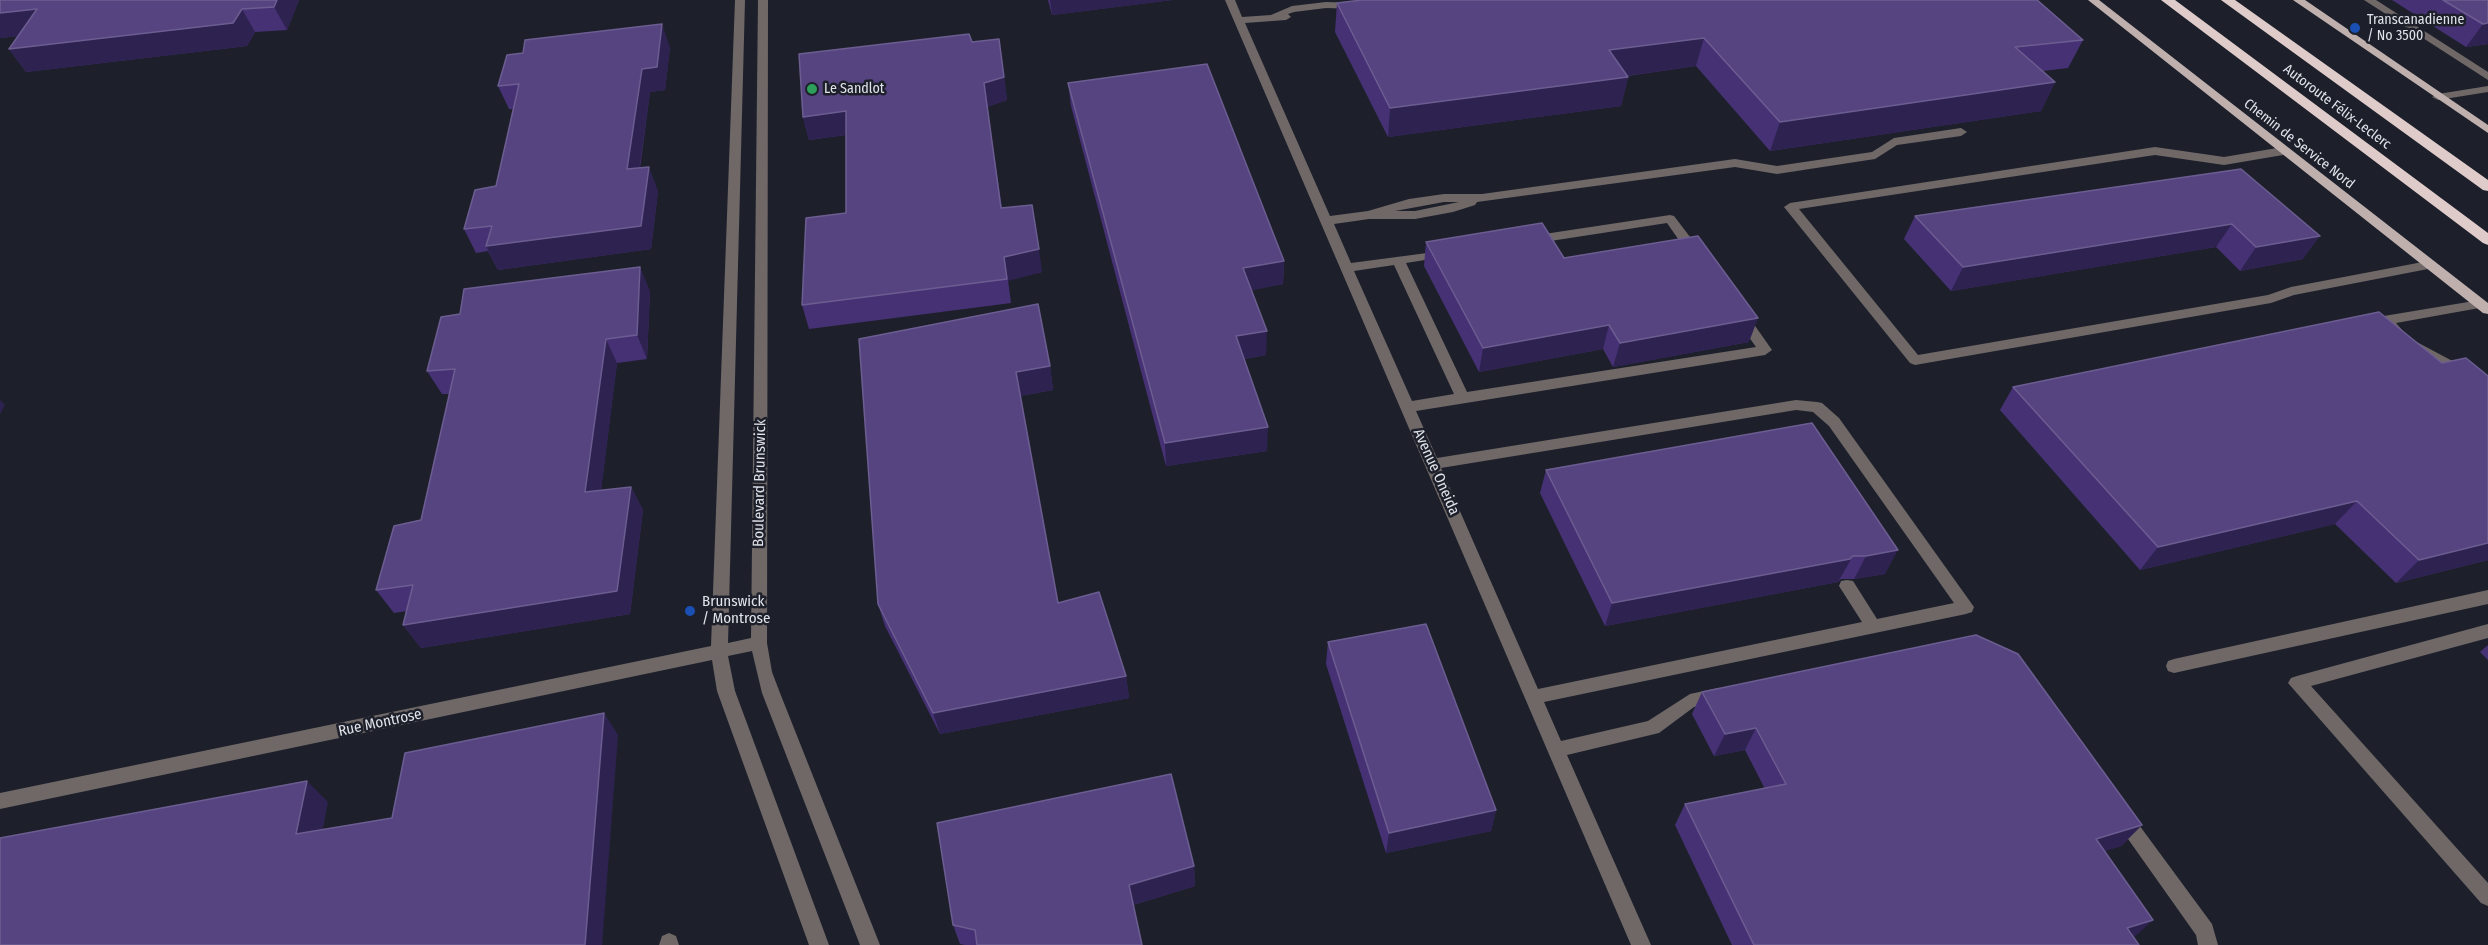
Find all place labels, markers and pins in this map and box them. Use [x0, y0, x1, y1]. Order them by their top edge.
place label: Transcanadienne / No 3500 [2367, 12, 2464, 44]
marker: Transcanadienne / No 3500 [2348, 21, 2362, 35]
place label: Le Sandlot [824, 81, 884, 97]
marker: Le Sandlot [805, 82, 819, 96]
place label: Brunswick / Montrose [702, 593, 770, 628]
marker: Brunswick / Montrose [683, 604, 697, 618]

